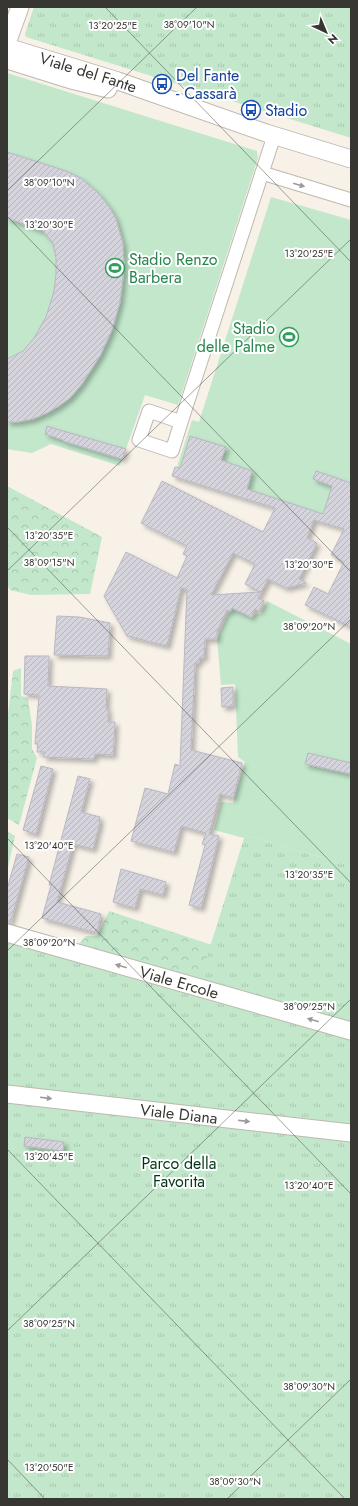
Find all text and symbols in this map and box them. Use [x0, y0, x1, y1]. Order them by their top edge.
north arrow [306, 12, 346, 52]
text: 38°09'10"N [163, 17, 215, 32]
text: 13°20'25"E [89, 18, 137, 33]
text: N [324, 30, 342, 48]
street label: Viale del Fante [37, 47, 140, 99]
place label: Del Fante - Cassarà [176, 64, 239, 105]
bus stop icon: Del Fante - Cassarà [151, 73, 173, 95]
bus stop icon: Stadio [240, 99, 262, 121]
place label: Stadio [265, 99, 308, 122]
text: 38°09'10"N [23, 175, 75, 190]
one-way arrow [294, 182, 306, 188]
text: 13°20'30"E [25, 217, 73, 232]
text: 13°20'25"E [285, 246, 333, 261]
place label: Stadio Renzo Barbera [129, 248, 218, 289]
sports icon: Stadio Renzo Barbera [104, 257, 126, 279]
place label: Stadio delle Palme [197, 317, 275, 358]
sports icon: Stadio delle Palme [278, 326, 300, 348]
text: 13°20'35"E [25, 528, 73, 543]
text: 38°09'15"N [24, 555, 74, 570]
text: 13°20'30"E [285, 557, 333, 572]
text: 38°09'20"N [283, 619, 335, 634]
text: 13°20'40"E [24, 838, 74, 853]
text: 13°20'35"E [285, 867, 333, 882]
text: 38°09'20"N [23, 935, 75, 950]
street label: Viale Ercole [137, 960, 221, 1005]
one-way arrow [115, 963, 127, 969]
text: 38°09'25"N [283, 999, 335, 1014]
one-way arrow [307, 1017, 320, 1023]
one-way arrow [40, 1095, 52, 1101]
street label: Viale Diana [139, 1098, 219, 1130]
one-way arrow [238, 1118, 250, 1124]
text: 13°20'45"E [25, 1149, 73, 1164]
park label: Parco della Favorita [142, 1152, 216, 1193]
text: 13°20'40"E [284, 1178, 334, 1193]
text: 38°09'25"N [23, 1316, 75, 1331]
text: 38°09'30"N [283, 1379, 335, 1394]
text: 13°20'50"E [24, 1460, 74, 1475]
text: 38°09'30"N [209, 1474, 261, 1489]

